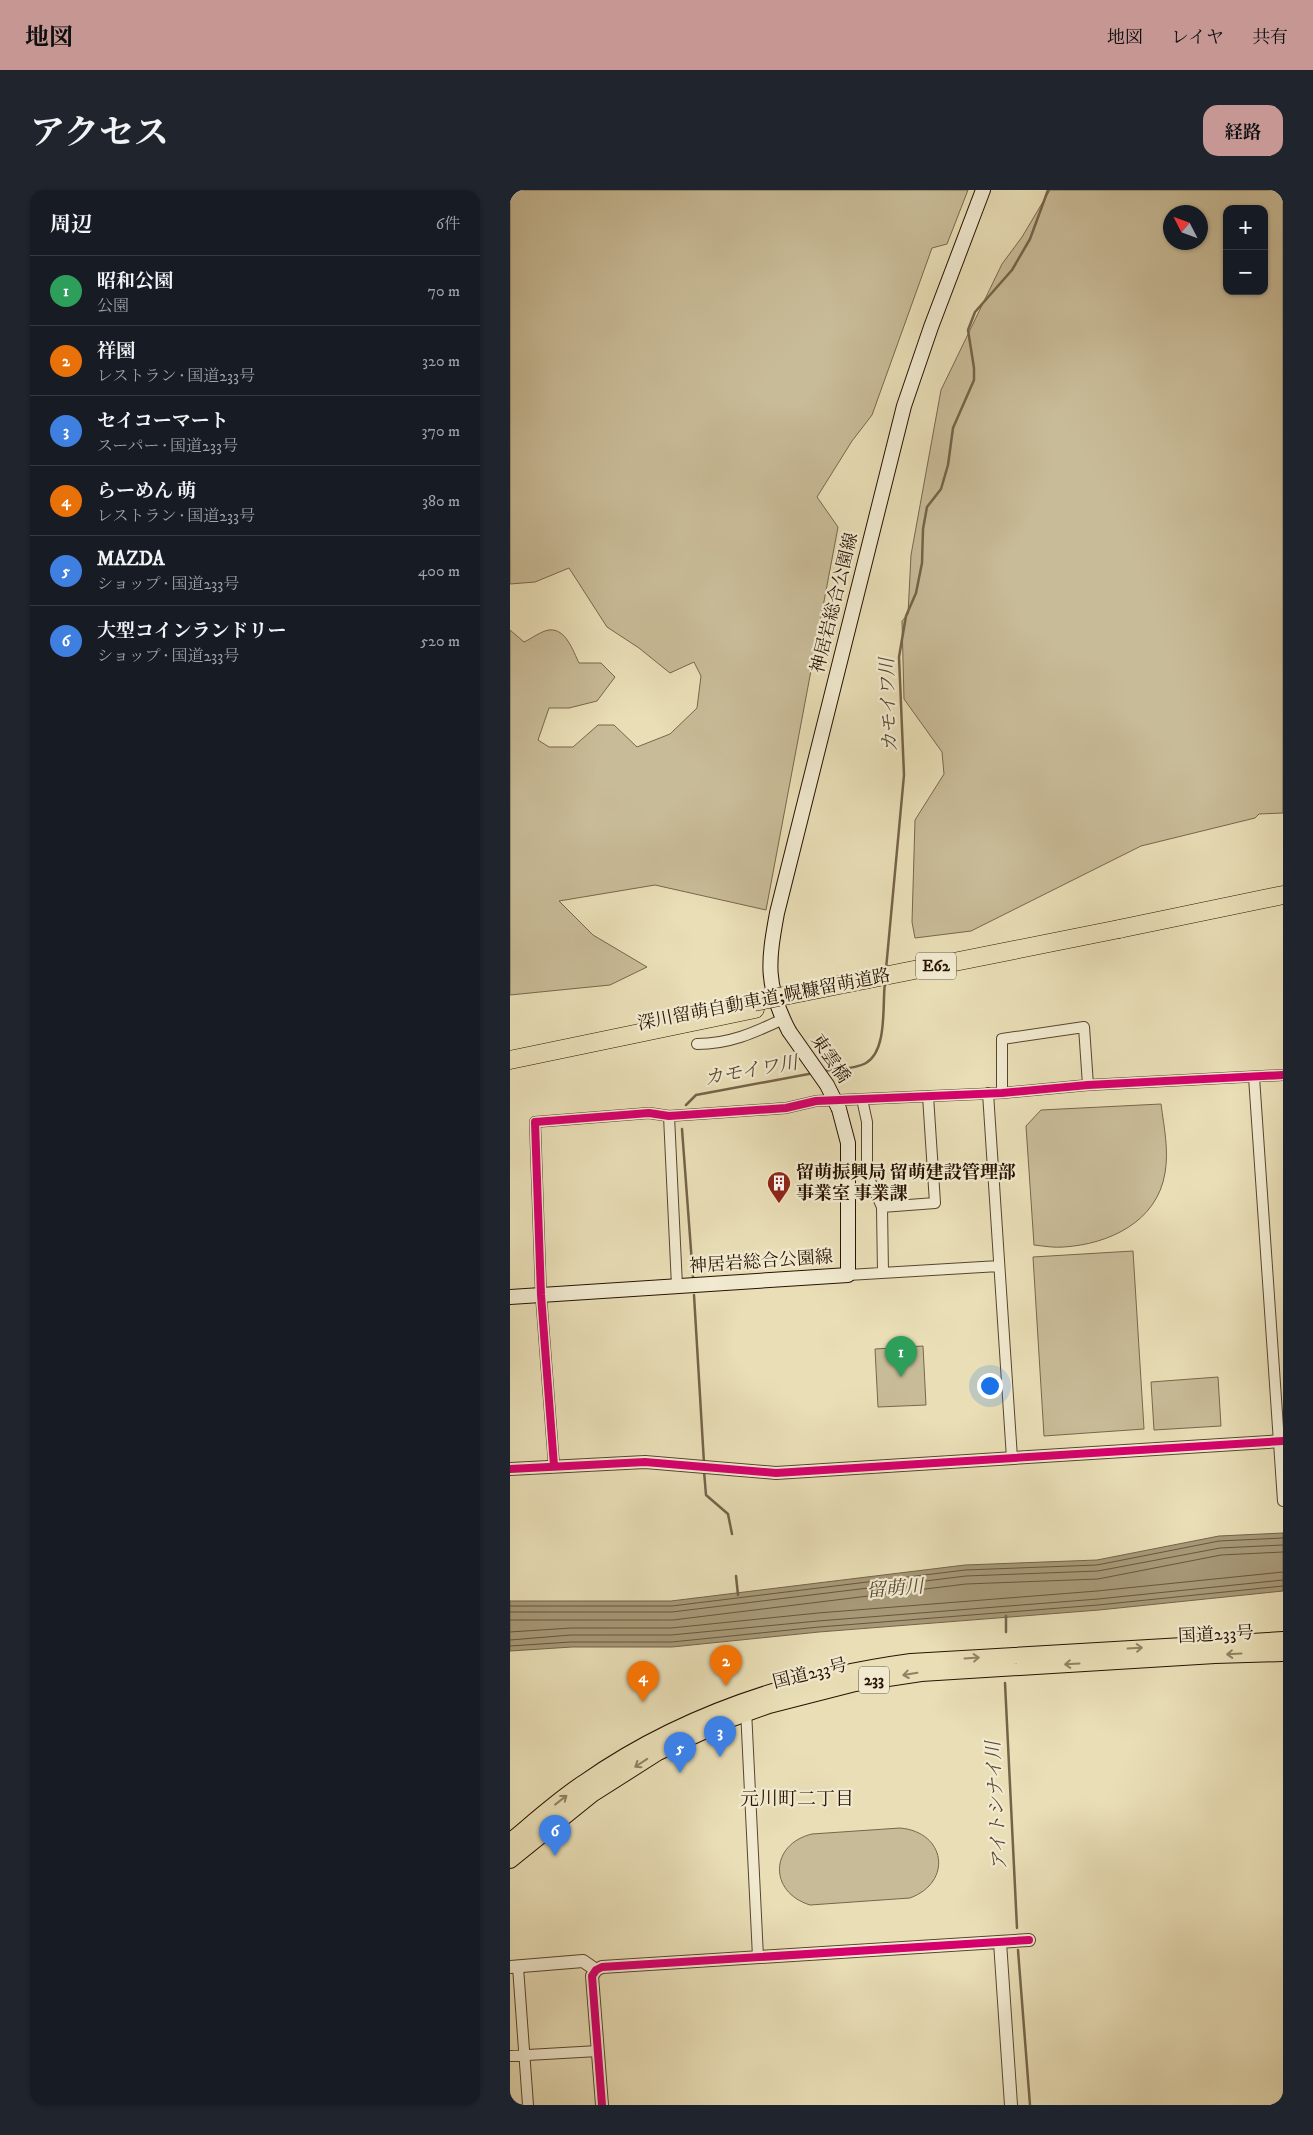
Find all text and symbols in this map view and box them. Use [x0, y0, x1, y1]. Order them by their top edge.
text: 地図 [25, 23, 73, 53]
text: 地図 [1107, 27, 1143, 49]
text: レイヤ [1171, 27, 1224, 49]
text: 共有 [1252, 27, 1288, 49]
button: 経路 [1203, 105, 1283, 156]
text: アクセス [30, 112, 169, 156]
north arrow [1163, 205, 1208, 250]
map controls [1223, 205, 1268, 295]
button: + [1223, 205, 1268, 250]
text: 周辺 [50, 212, 92, 238]
text: 6件 [436, 214, 460, 234]
button: − [1223, 250, 1268, 295]
text: 昭和公園 [97, 270, 173, 293]
text: 1 [63, 281, 69, 301]
text: 70 m [428, 281, 460, 301]
text: 公園 [97, 296, 129, 316]
text: 祥園 [97, 340, 135, 363]
text: 2 [62, 351, 70, 371]
text: 320 m [422, 351, 460, 371]
text: レストラン · 国道233号 [97, 366, 255, 386]
text: セイコーマート [97, 410, 229, 433]
text: 3 [63, 421, 69, 441]
text: 370 m [422, 421, 460, 441]
text: スーパー · 国道233号 [97, 436, 238, 456]
text: らーめん 萌 [97, 480, 196, 503]
text: 4 [61, 491, 71, 511]
text: 380 m [422, 491, 460, 511]
text: レストラン · 国道233号 [97, 506, 255, 526]
street label: 神居岩総合公園線 [807, 530, 863, 676]
text: MAZDA [97, 548, 165, 571]
text: 5 [62, 561, 70, 581]
text: 400 m [418, 561, 460, 581]
text: ショップ · 国道233号 [97, 574, 239, 594]
text: 大型コインランドリー [97, 620, 286, 643]
text: 6 [62, 631, 70, 651]
text: 520 m [420, 631, 460, 651]
text: ショップ · 国道233号 [97, 646, 239, 666]
water label: カモイワ川 [876, 655, 902, 753]
road number: E62 [916, 952, 956, 979]
street label: 深川留萌自動車道;幌糠留萌道路 [636, 965, 892, 1035]
street label: 東雲橋 [806, 1030, 854, 1088]
water label: カモイワ川 [703, 1051, 801, 1091]
place label: 留萌振興局 留萌建設管理部 事業室 事業課 [796, 1162, 1016, 1205]
building icon: 留萌振興局 留萌建設管理部 事業室 事業課 [766, 1170, 792, 1204]
street label: 神居岩総合公園線 [688, 1246, 834, 1278]
pin: 1 [885, 1336, 917, 1377]
your location [977, 1373, 1003, 1399]
water label: 留萌川 [866, 1575, 926, 1603]
street label: 国道233号 [1177, 1622, 1255, 1648]
one-way arrow [1126, 1643, 1142, 1652]
pin: 2 [710, 1645, 742, 1686]
one-way arrow [1227, 1650, 1243, 1659]
one-way arrow [964, 1653, 980, 1662]
street label: 国道233号 [770, 1654, 850, 1694]
one-way arrow [1064, 1659, 1080, 1668]
pin: 4 [627, 1661, 659, 1702]
road number: 233 [859, 1666, 889, 1694]
one-way arrow [902, 1670, 918, 1680]
pin: 3 [704, 1716, 736, 1757]
pin: 5 [664, 1732, 696, 1773]
water label: アイトシナイ川 [982, 1739, 1012, 1871]
one-way arrow [635, 1758, 649, 1768]
district label: 元川町二丁目 [740, 1788, 854, 1811]
one-way arrow [554, 1795, 567, 1806]
pin: 6 [539, 1815, 571, 1856]

